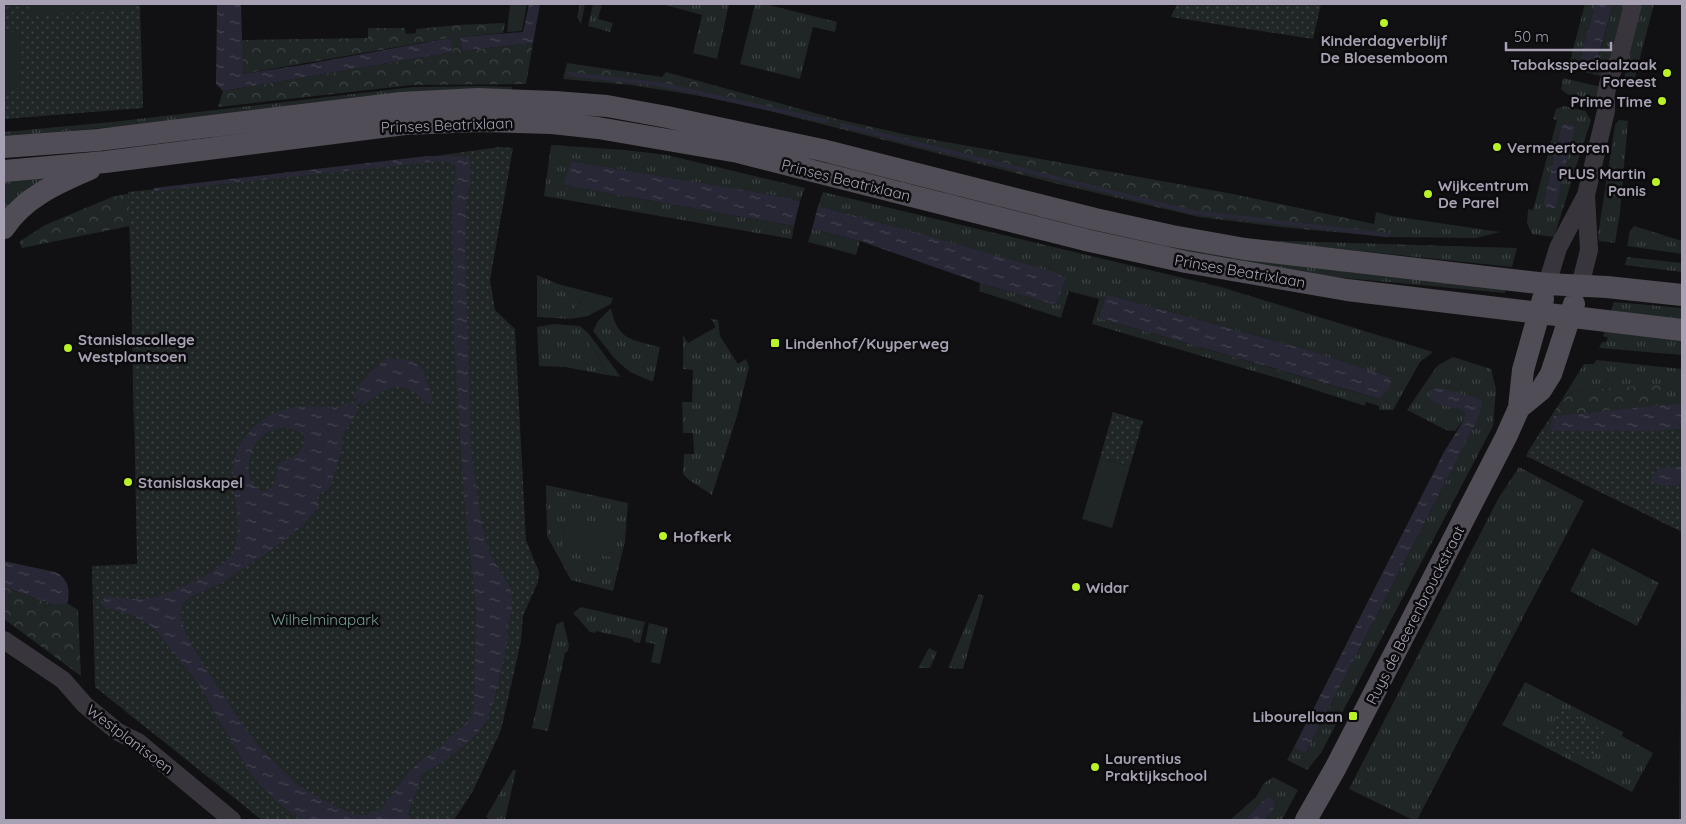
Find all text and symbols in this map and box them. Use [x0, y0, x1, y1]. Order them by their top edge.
marker: Kinderdagverblijf De Bloesemboom [1378, 17, 1390, 29]
scale bar [1506, 20, 1611, 52]
text: 50 m [1514, 27, 1549, 46]
place label: Kinderdagverblijf De Bloesemboom [1320, 31, 1448, 67]
place label: Tabaksspeciaalzaak Foreest [1510, 55, 1657, 91]
marker: Tabaksspeciaalzaak Foreest [1661, 67, 1673, 79]
place label: Prime Time [1570, 92, 1652, 111]
marker: Prime Time [1656, 95, 1668, 107]
street label: Prinses Beatrixlaan [381, 113, 513, 137]
place label: Vermeertoren [1507, 138, 1610, 157]
marker: Vermeertoren [1491, 141, 1503, 153]
street label: Prinses Beatrixlaan [779, 155, 913, 205]
place label: PLUS Martin Panis [1558, 164, 1646, 200]
place label: Wijkcentrum De Parel [1438, 176, 1529, 212]
marker: PLUS Martin Panis [1650, 176, 1662, 188]
marker: Wijkcentrum De Parel [1422, 188, 1434, 200]
street label: Prinses Beatrixlaan [1173, 250, 1307, 292]
place label: Stanislascollege Westplantsoen [78, 330, 195, 366]
place label: Lindenhof/Kuyperweg [785, 334, 949, 353]
marker: Lindenhof/Kuyperweg [769, 337, 781, 349]
marker: Stanislascollege Westplantsoen [62, 342, 74, 354]
place label: Stanislaskapel [138, 473, 243, 492]
marker: Stanislaskapel [122, 476, 134, 488]
street label: Ruys de Beerenbrouckstraat [1362, 523, 1468, 707]
place label: Hofkerk [673, 527, 732, 546]
marker: Hofkerk [657, 530, 669, 542]
place label: Widar [1086, 578, 1130, 597]
marker: Widar [1070, 581, 1082, 593]
park label: Wilhelminapark [271, 610, 379, 629]
street label: Westplantsoen [83, 700, 177, 778]
place label: Libourellaan [1252, 707, 1343, 726]
marker: Libourellaan [1347, 710, 1359, 722]
place label: Laurentius Praktijkschool [1105, 749, 1207, 785]
marker: Laurentius Praktijkschool [1089, 761, 1101, 773]

